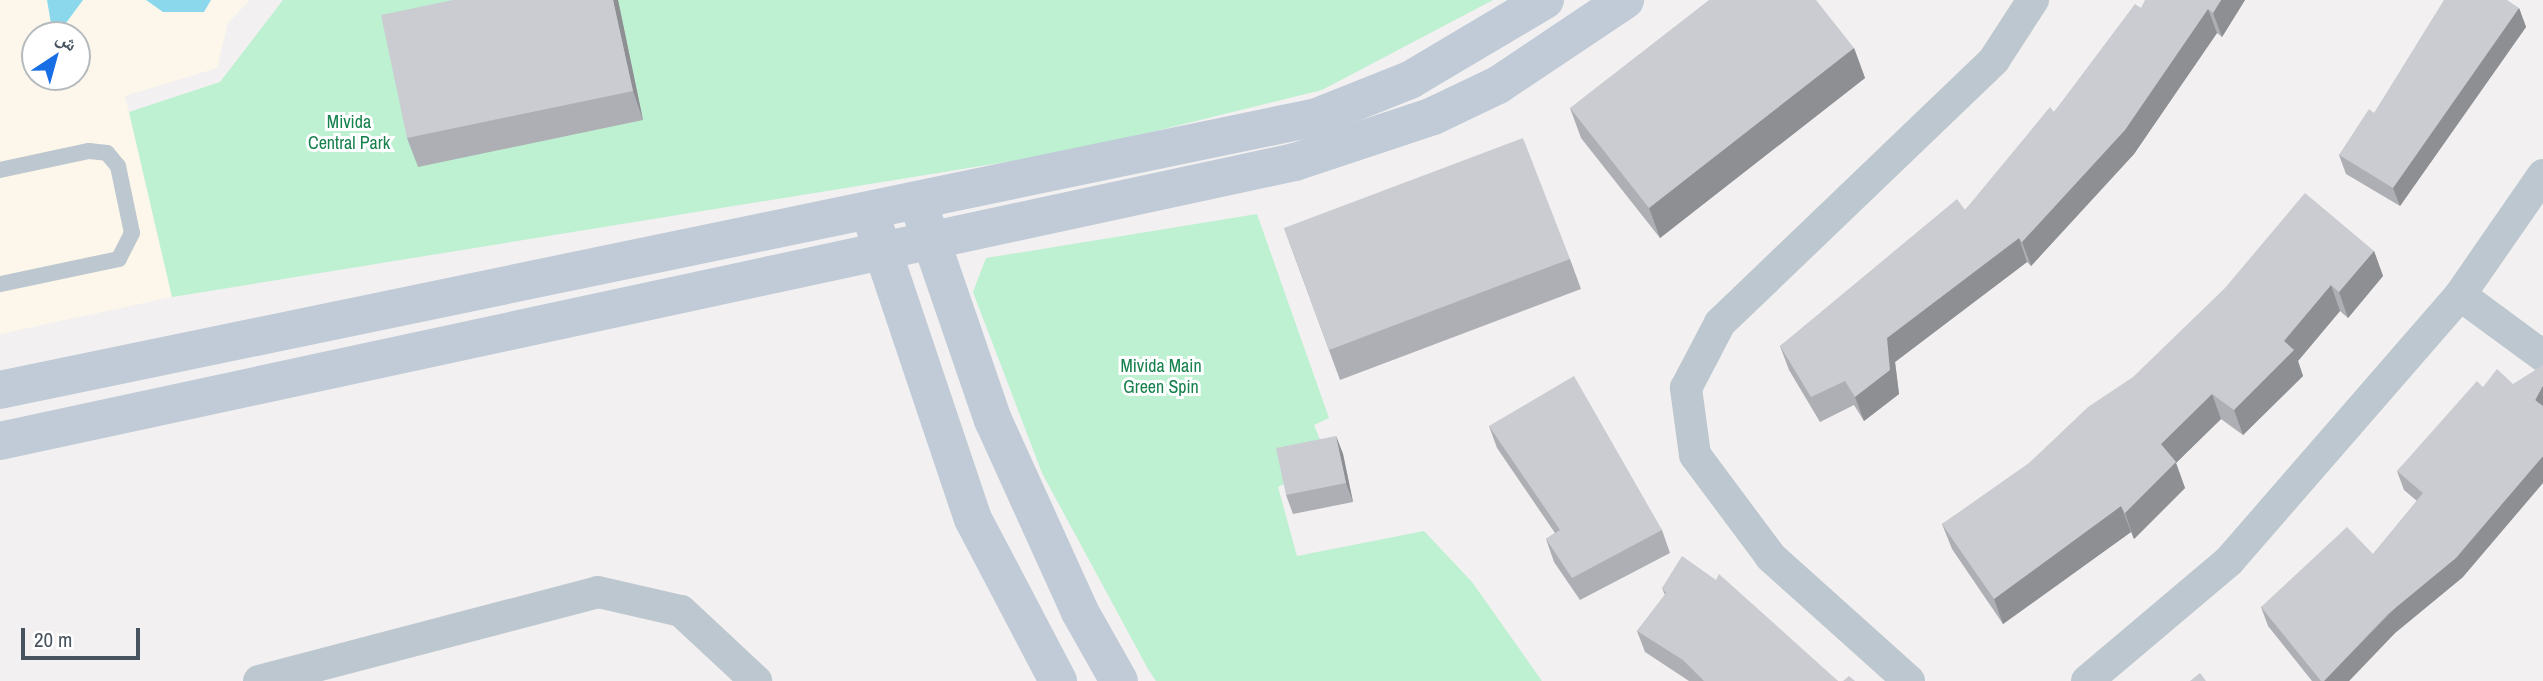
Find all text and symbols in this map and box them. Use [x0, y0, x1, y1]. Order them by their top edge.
north arrow [21, 21, 91, 91]
text: ش [51, 24, 83, 57]
park label: Mivida Central Park [308, 112, 390, 154]
park label: Mivida Main Green Spin [1120, 356, 1202, 398]
scale bar [24, 614, 144, 658]
text: 20 m [34, 625, 72, 654]

